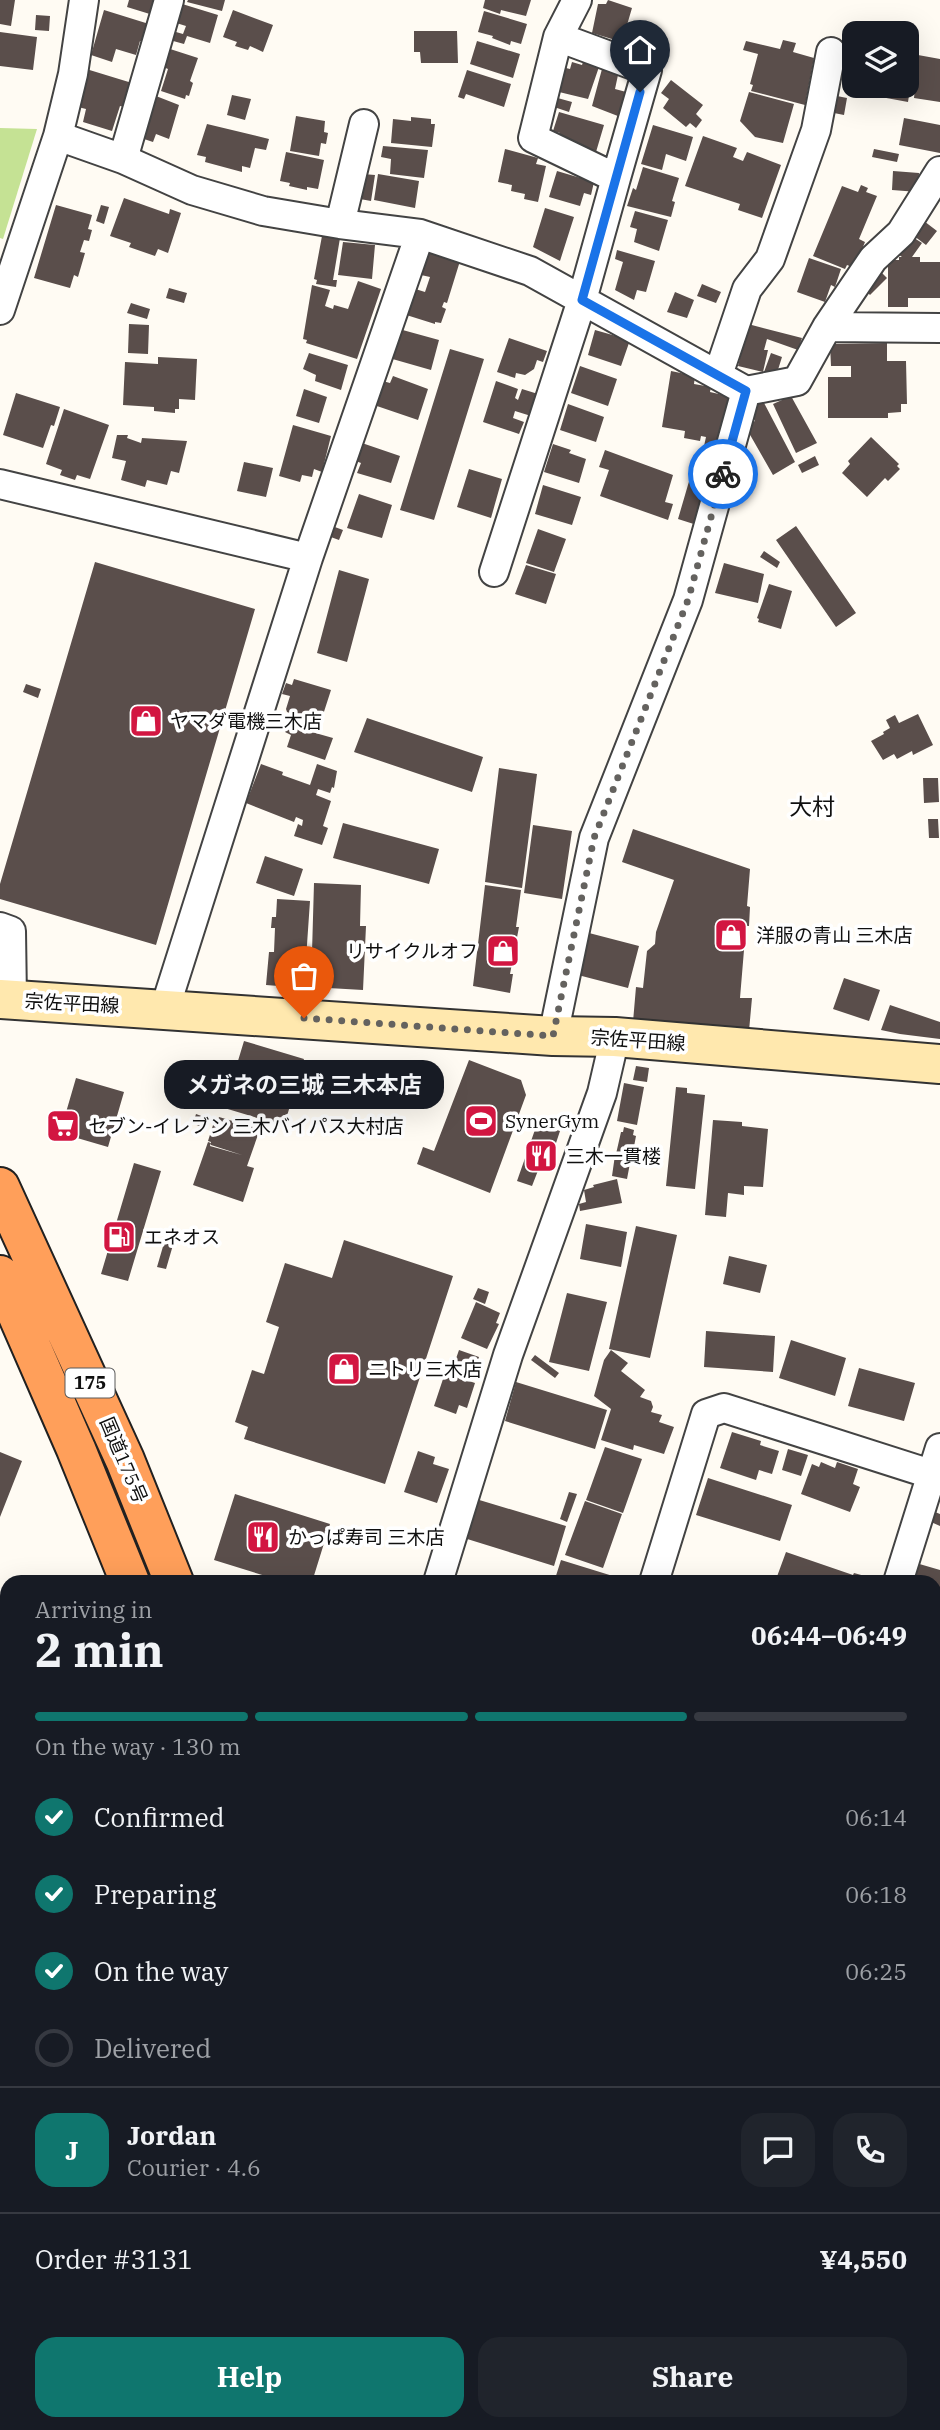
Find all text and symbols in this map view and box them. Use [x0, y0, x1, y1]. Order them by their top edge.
pin [610, 20, 670, 92]
map controls [842, 21, 919, 98]
button: layers [842, 21, 919, 98]
icon: home [621, 31, 659, 69]
courier [688, 439, 758, 509]
icon: bike [704, 455, 742, 493]
shop icon: ヤマダ電機三木店 [127, 702, 165, 740]
place label: ヤマダ電機三木店 [170, 709, 322, 733]
district label: 大村 [789, 791, 835, 821]
shop icon: 洋服の青山 三木店 [712, 916, 750, 954]
place label: 洋服の青山 三木店 [756, 923, 912, 947]
shop icon: リサイクルオフ [484, 932, 522, 970]
place label: リサイクルオフ [346, 939, 478, 963]
pin [274, 946, 334, 1018]
icon: bag [285, 957, 323, 995]
street label: 宗佐平田線 [24, 989, 120, 1017]
street label: 宗佐平田線 [590, 1025, 686, 1055]
callout: メガネの三城 三木本店 [164, 1060, 444, 1109]
text: メガネの三城 三木本店 [186, 1069, 422, 1099]
sports icon: SynerGym [462, 1102, 500, 1140]
supermarket icon: セブン-イレブン 三木バイパス大村店 [44, 1107, 82, 1145]
place label: SynerGym [505, 1109, 599, 1133]
place label: セブン-イレブン 三木バイパス大村店 [88, 1114, 404, 1138]
restaurant icon: 三木一貫楼 [522, 1137, 560, 1175]
place label: 三木一貫楼 [566, 1144, 661, 1168]
fuel station icon: エネオス [100, 1218, 138, 1256]
place label: エネオス [144, 1225, 220, 1249]
shop icon: ニトリ三木店 [325, 1350, 363, 1388]
place label: ニトリ三木店 [368, 1357, 482, 1381]
road number: 175 [66, 1368, 114, 1398]
street label: 国道175号 [95, 1413, 153, 1507]
restaurant icon: かっぱ寿司 三木店 [244, 1518, 282, 1556]
place label: かっぱ寿司 三木店 [288, 1525, 444, 1549]
text: Arriving in [35, 1594, 152, 1624]
text: 06:44–06:49 [751, 1618, 907, 1652]
text: 2 min [35, 1620, 164, 1680]
text: On the way · 130 m [35, 1731, 241, 1761]
icon: check [35, 1798, 73, 1836]
text: Confirmed [94, 1800, 225, 1834]
text: 06:14 [845, 1802, 907, 1832]
icon: check [35, 1875, 73, 1913]
text: Preparing [94, 1877, 216, 1911]
text: 06:18 [845, 1879, 907, 1909]
icon: check [35, 1952, 73, 1990]
text: On the way [94, 1954, 228, 1988]
text: 06:25 [845, 1956, 907, 1986]
text: Delivered [94, 2031, 211, 2065]
button: chat [741, 2113, 815, 2187]
button: phone [833, 2113, 907, 2187]
text: Jordan [127, 2118, 217, 2152]
text: J [65, 2133, 79, 2167]
text: Courier · 4.6 [127, 2152, 261, 2182]
text: Order #3131 [35, 2242, 193, 2276]
text: ¥4,550 [820, 2242, 907, 2276]
button: Help [35, 2337, 464, 2417]
button: Share [478, 2337, 907, 2417]

